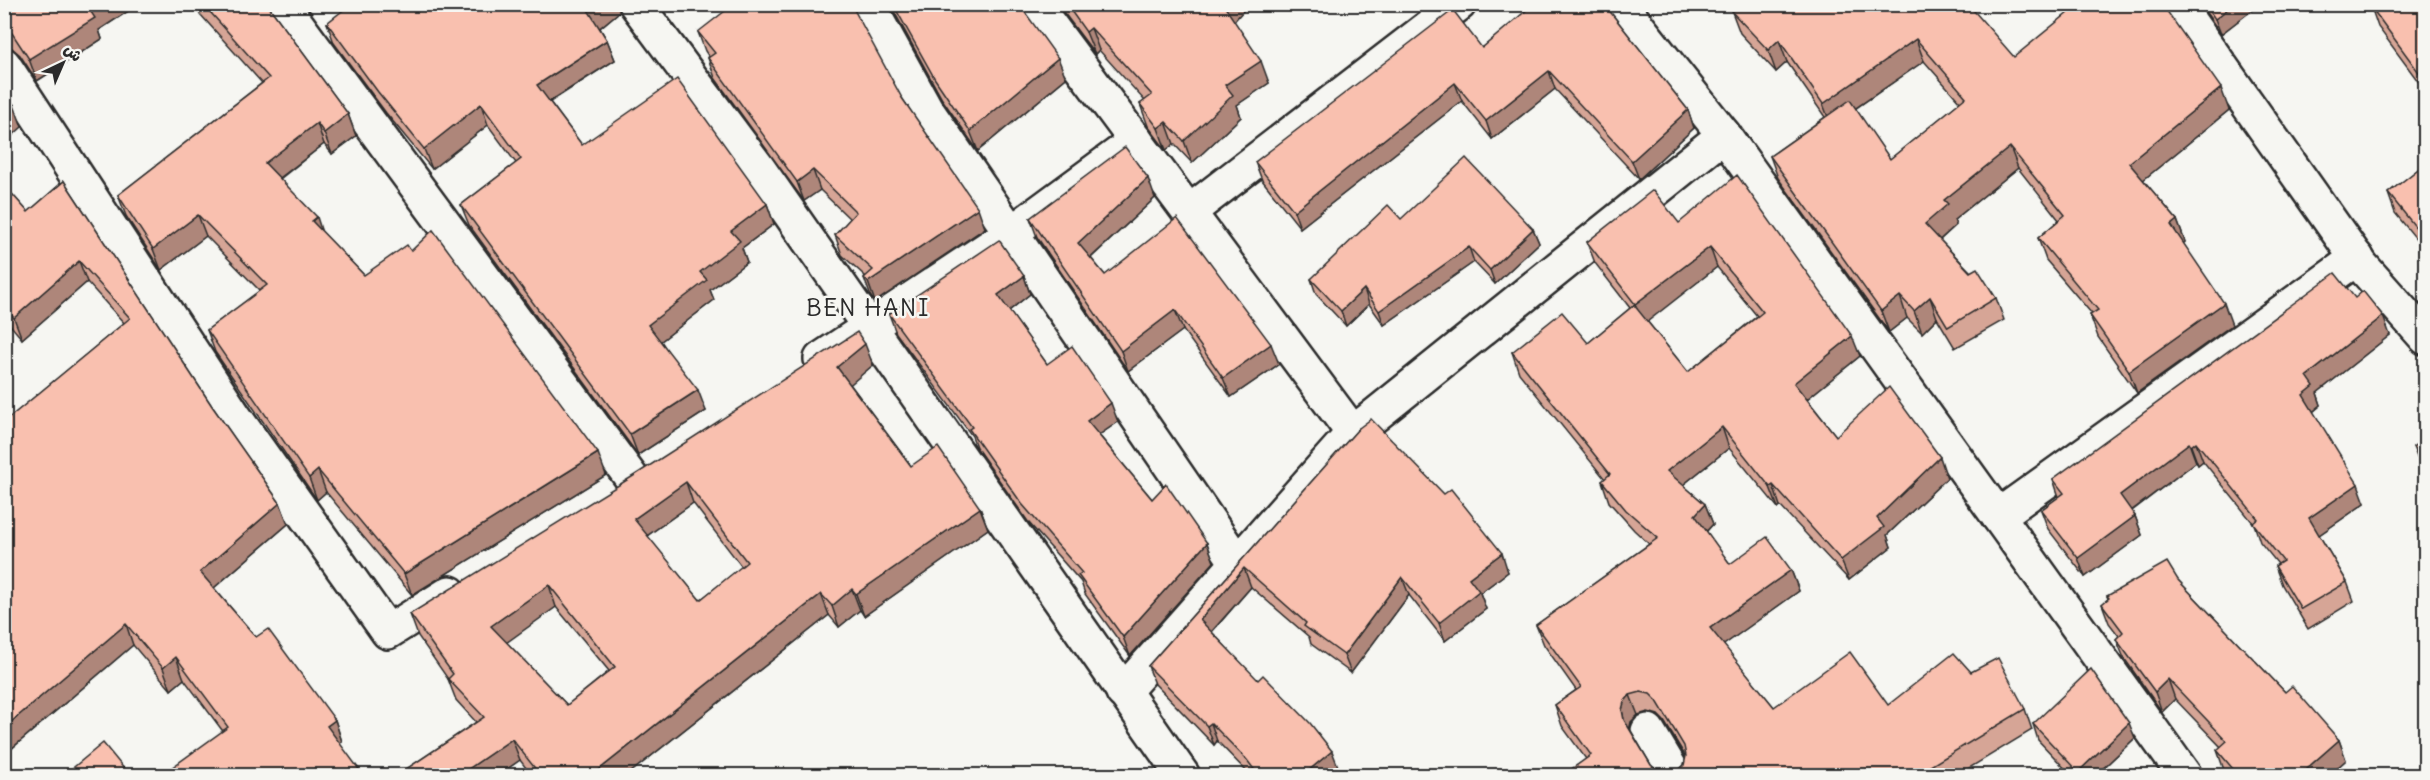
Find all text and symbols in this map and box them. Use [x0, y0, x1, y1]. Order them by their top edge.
north arrow [33, 33, 93, 93]
text: ش [60, 39, 87, 66]
district label: BEN HANI [806, 292, 930, 322]

